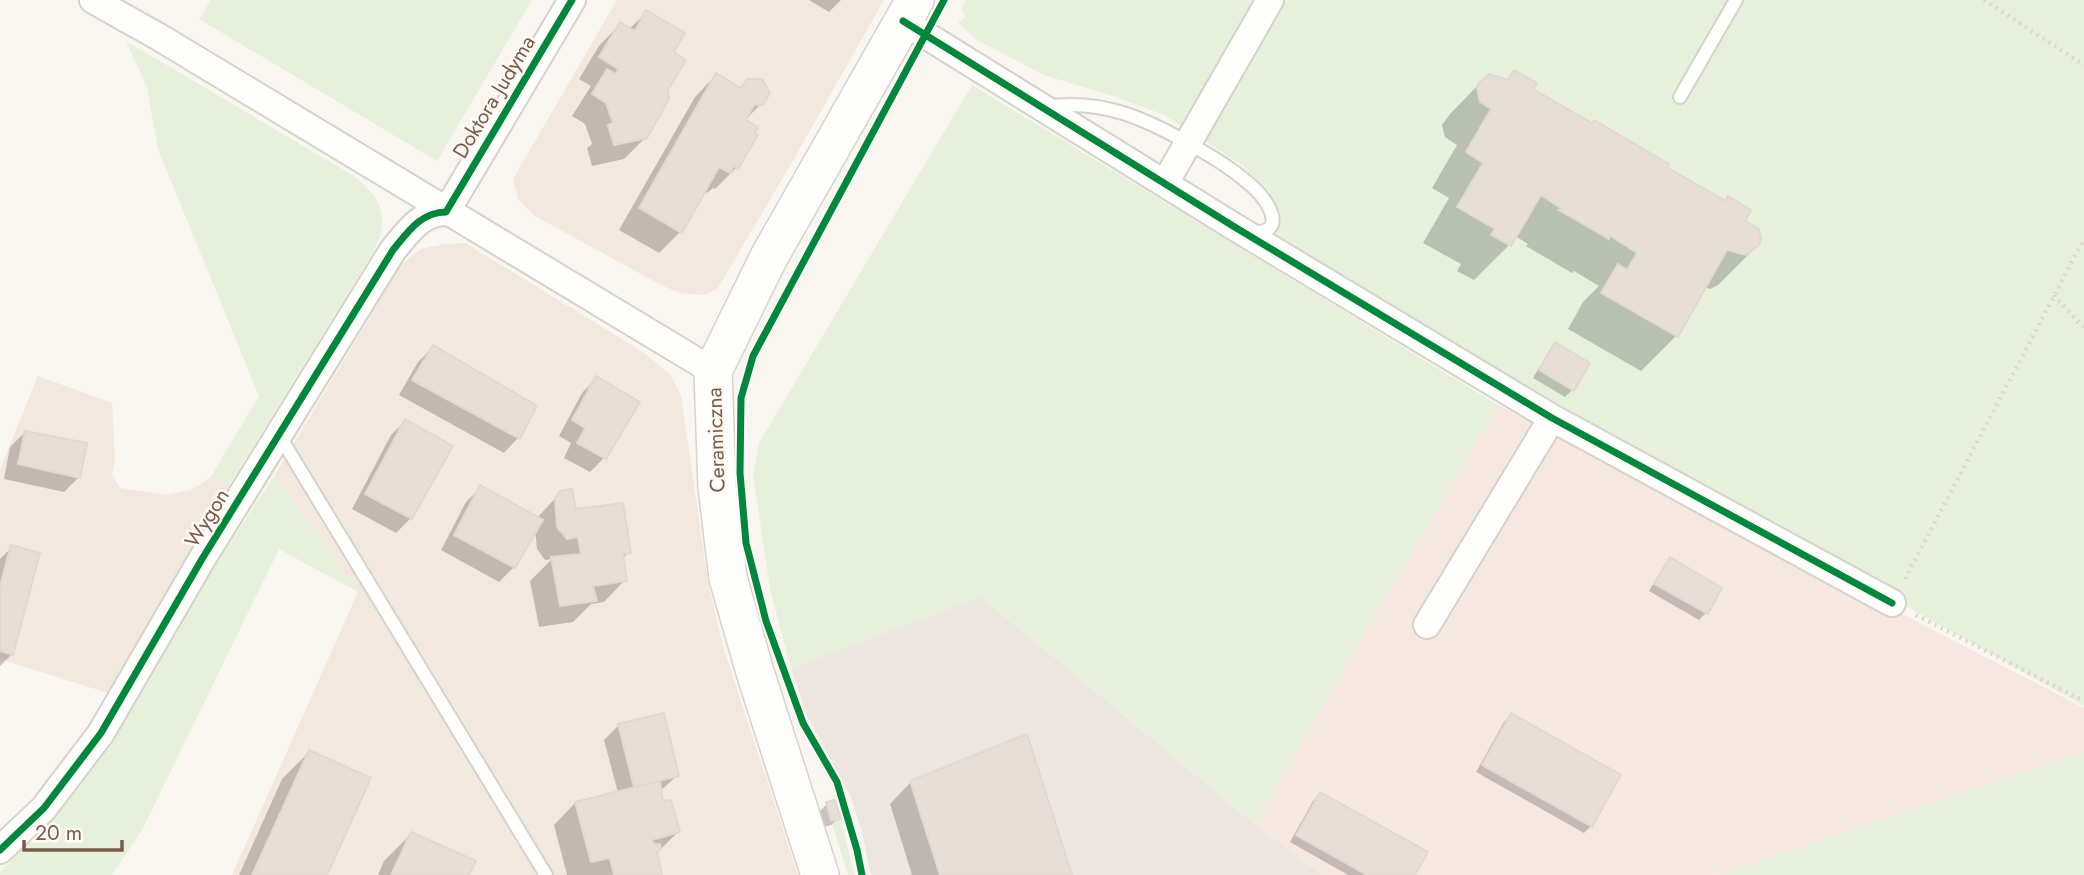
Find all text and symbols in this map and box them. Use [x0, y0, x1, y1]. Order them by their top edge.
street label: Doktora Judyma [445, 30, 543, 164]
street label: Ceramiczna [699, 387, 733, 493]
street label: Wygon [177, 483, 237, 553]
scale bar [24, 808, 122, 852]
text: 20 m [35, 818, 82, 848]

